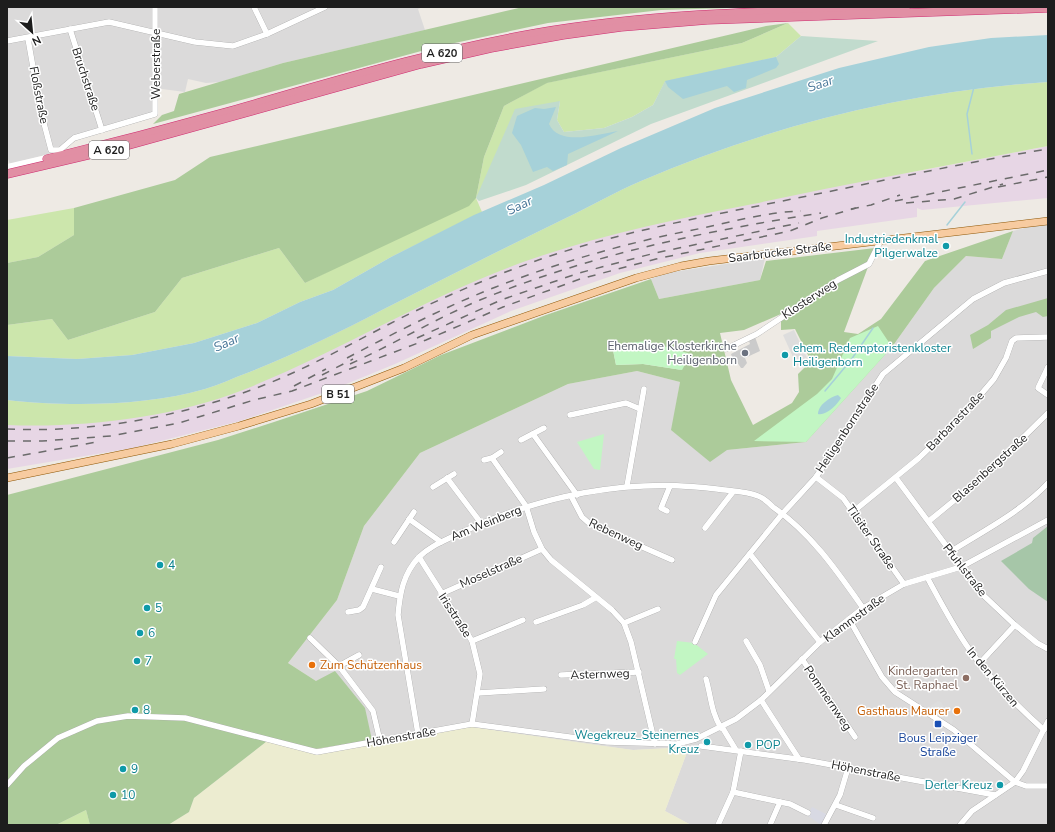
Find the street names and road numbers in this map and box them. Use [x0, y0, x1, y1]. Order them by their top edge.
street label: Weberstraße [148, 29, 164, 99]
road number: A 620 [422, 44, 462, 62]
street label: Bruchstraße [68, 45, 104, 113]
street label: Floßstraße [26, 65, 52, 125]
road number: A 620 [89, 141, 129, 159]
street label: Saarbrücker Straße [728, 238, 832, 266]
street label: Klosterweg [779, 275, 839, 323]
street label: Heiligenbornstraße [812, 380, 882, 476]
road number: B 51 [322, 385, 354, 403]
street label: Barbarastraße [923, 388, 987, 454]
street label: Blasenbergstraße [949, 430, 1031, 506]
street label: Am Weinberg [448, 501, 524, 545]
street label: Tilsiter Straße [843, 501, 899, 573]
street label: Rebenweg [586, 515, 646, 553]
street label: Pfuhlstraße [939, 540, 991, 600]
street label: Moselstraße [457, 550, 525, 592]
street label: Irisstraße [435, 590, 475, 640]
street label: Klammstraße [820, 590, 888, 646]
street label: In den Kürzen [963, 644, 1023, 710]
street label: Pommernweg [800, 662, 856, 734]
street label: Asternweg [570, 665, 630, 683]
street label: Höhenstraße [365, 723, 437, 751]
street label: Höhenstraße [830, 756, 902, 786]

